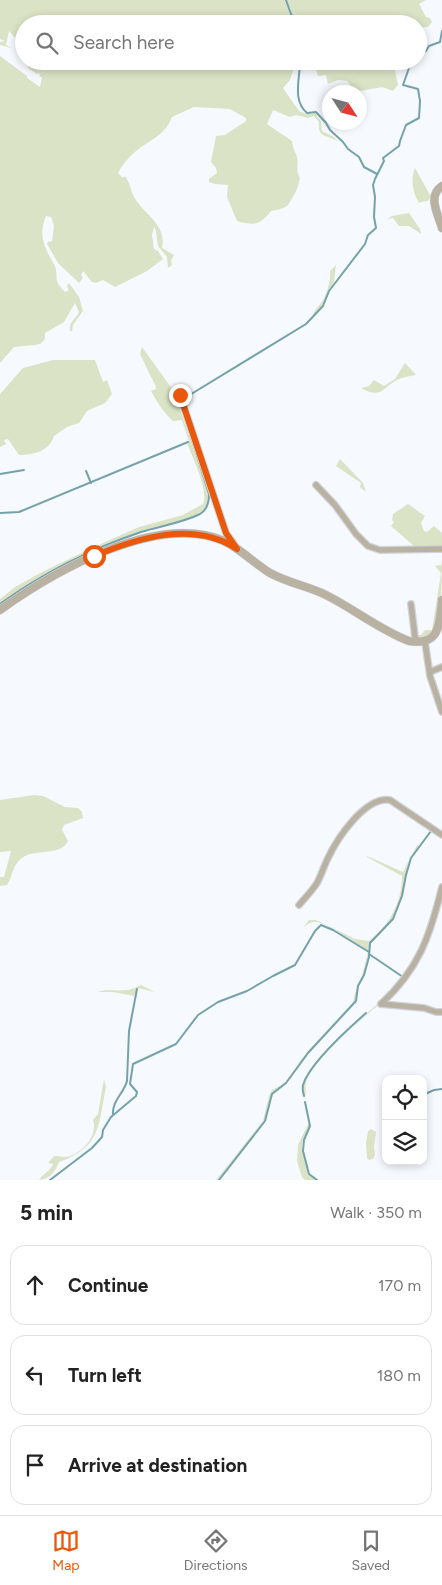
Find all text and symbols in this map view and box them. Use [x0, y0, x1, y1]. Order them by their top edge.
search box [15, 15, 427, 70]
icon: search [33, 29, 61, 57]
text: Search here [73, 31, 175, 54]
north arrow [322, 85, 367, 130]
route end [169, 384, 192, 407]
route start [83, 545, 106, 568]
map controls [382, 1075, 427, 1165]
button: locate [382, 1075, 427, 1120]
button: layers [382, 1120, 427, 1165]
text: 5 min [20, 1200, 73, 1225]
text: Walk · 350 m [330, 1203, 422, 1222]
icon: ahead [21, 1271, 49, 1299]
text: Continue [68, 1274, 148, 1297]
text: 170 m [378, 1276, 421, 1295]
icon: left [21, 1361, 49, 1389]
text: Turn left [68, 1364, 142, 1387]
text: 180 m [377, 1366, 421, 1385]
icon: arrive [21, 1451, 49, 1479]
text: Arrive at destination [68, 1454, 247, 1477]
tab: Map [52, 1527, 80, 1574]
tab: Directions [184, 1527, 248, 1574]
tab: Saved [351, 1527, 390, 1574]

